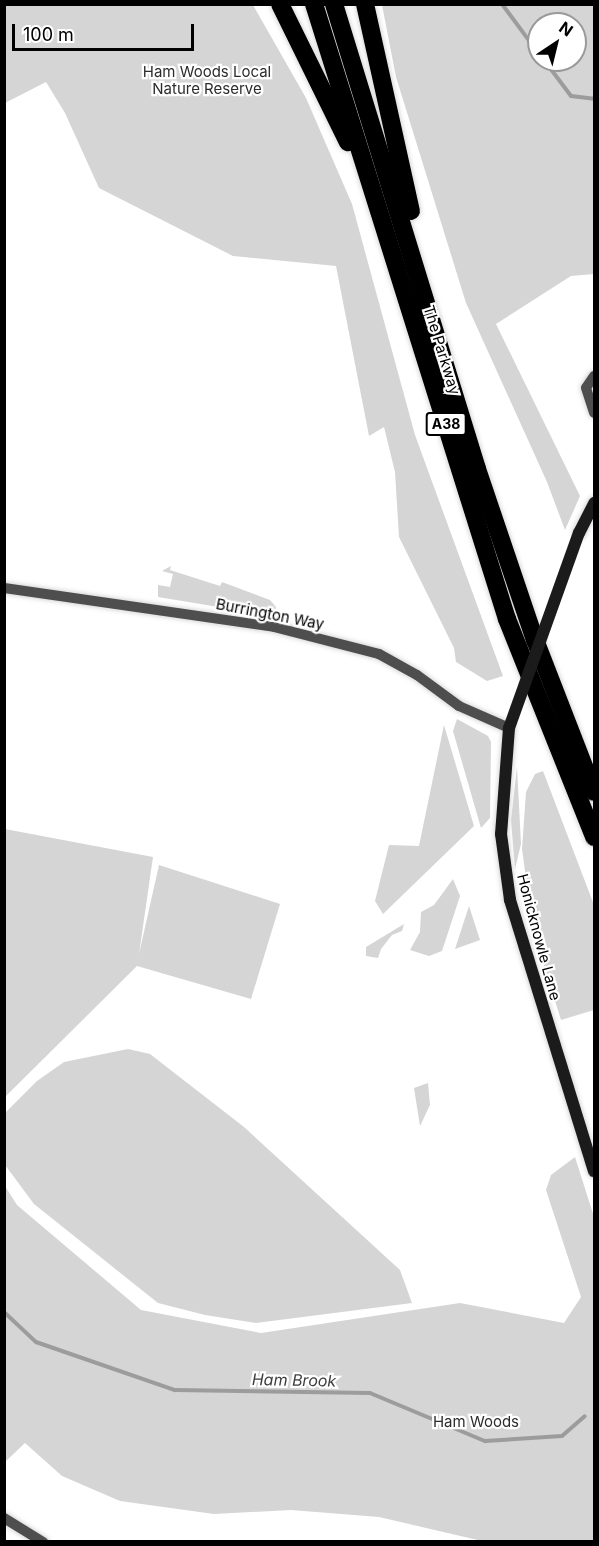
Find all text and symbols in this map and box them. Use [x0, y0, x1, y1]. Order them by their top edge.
scale bar [15, 12, 196, 50]
north arrow [527, 12, 587, 72]
text: N [555, 17, 577, 41]
text: 100 m [23, 24, 74, 45]
park label: Ham Woods Local Nature Reserve [143, 62, 271, 97]
street label: The Parkway [420, 303, 464, 397]
road number: A38 [425, 413, 467, 435]
street label: Burrington Way [214, 595, 326, 633]
street label: Honicknowle Lane [513, 872, 565, 1002]
water label: Ham Brook [252, 1370, 336, 1390]
park label: Ham Woods [433, 1413, 519, 1431]

